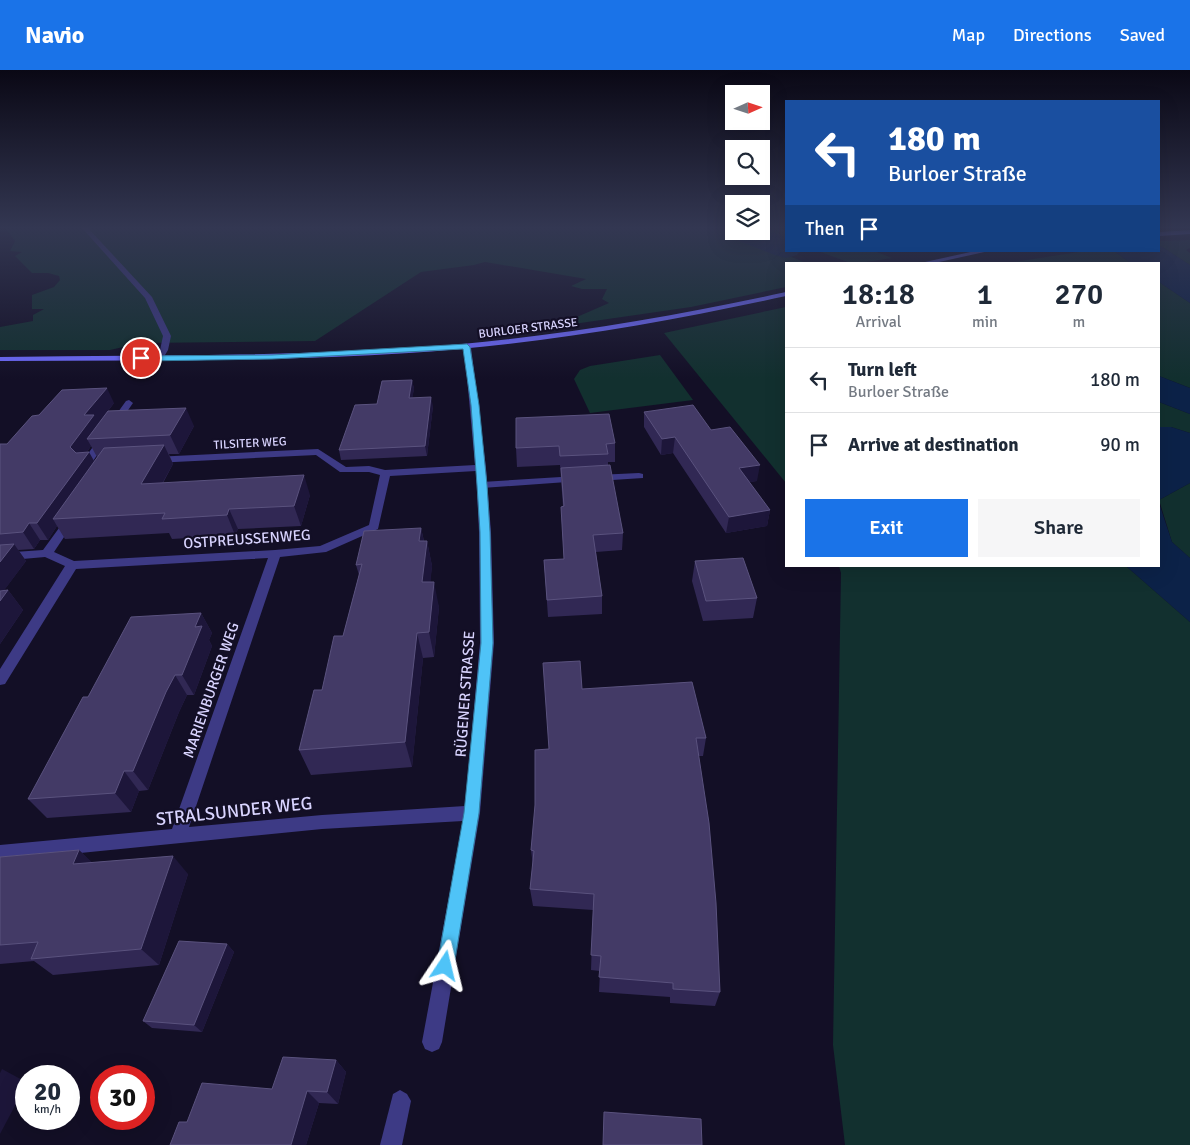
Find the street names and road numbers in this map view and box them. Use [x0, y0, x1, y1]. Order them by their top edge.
street label: BURLOER STRASSE [478, 315, 579, 342]
street label: TILSITER WEG [213, 434, 287, 453]
street label: OSTPREUSSENWEG [183, 526, 311, 552]
street label: MARIENBURGER WEG [179, 620, 243, 760]
street label: RÜGENER STRASSE [452, 630, 478, 758]
street label: STRALSUNDER WEG [155, 792, 313, 830]

